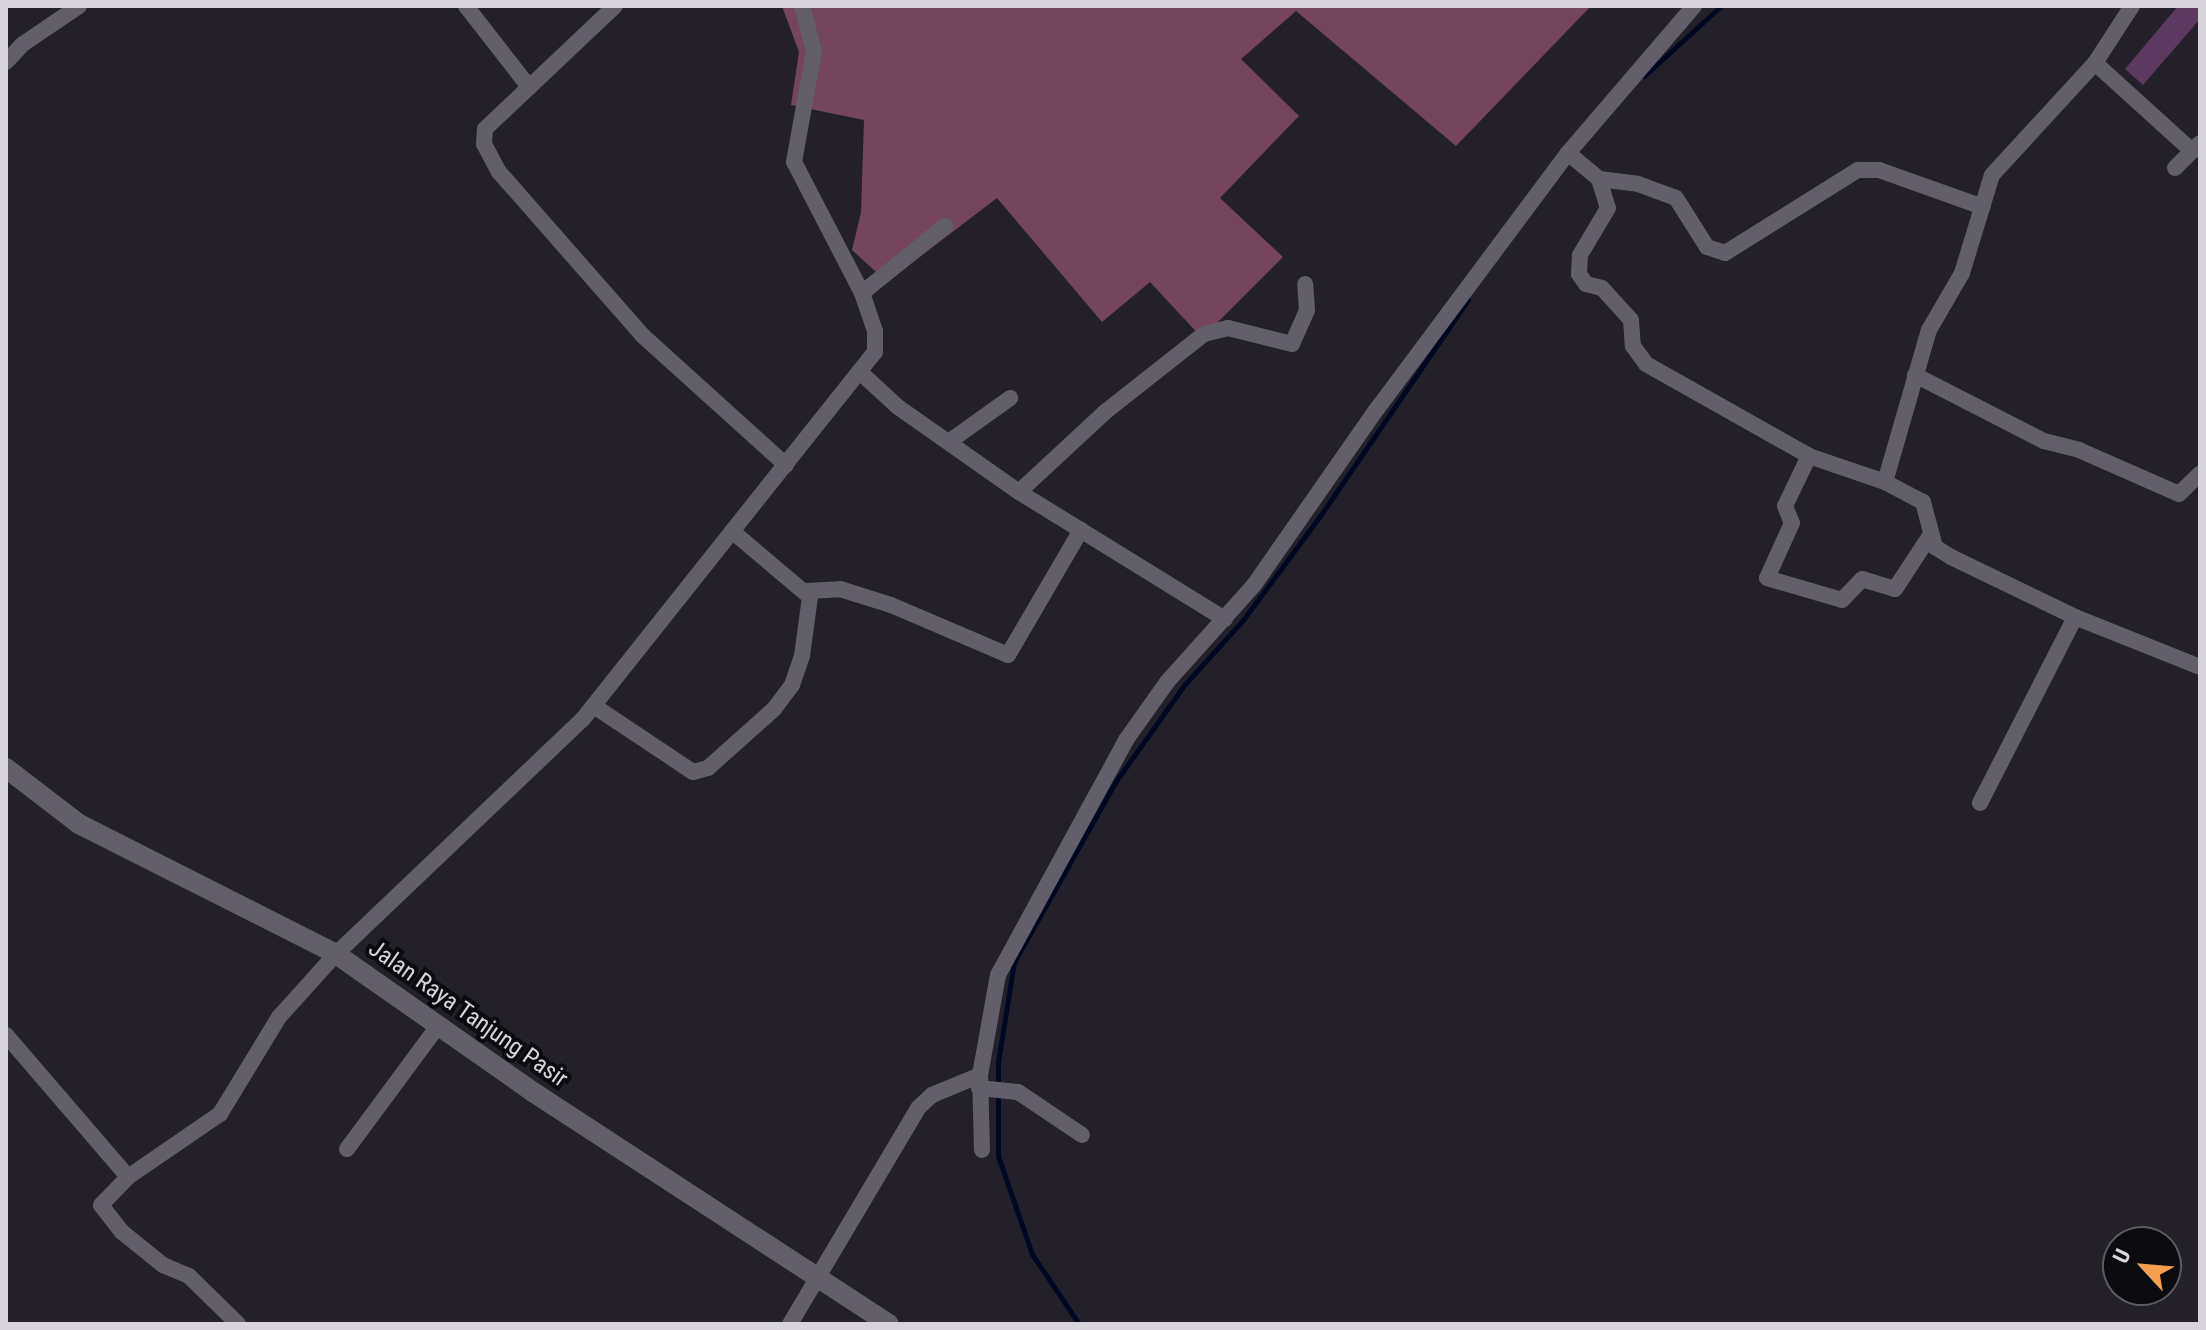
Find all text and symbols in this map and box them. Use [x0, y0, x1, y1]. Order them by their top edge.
street label: Jalan Raya Tanjung Pasir [363, 934, 573, 1094]
north arrow [2102, 1226, 2182, 1306]
text: U [2108, 1245, 2136, 1267]

